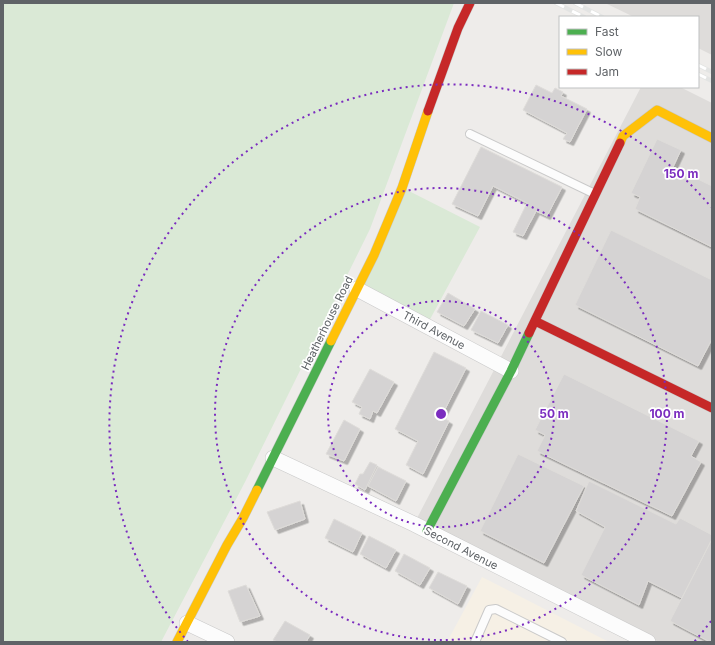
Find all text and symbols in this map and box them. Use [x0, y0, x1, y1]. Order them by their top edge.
legend [559, 16, 699, 88]
text: Fast [595, 24, 619, 39]
text: Slow [595, 44, 623, 59]
text: Jam [595, 64, 619, 79]
text: 150 m [664, 166, 698, 181]
street label: Heatherhouse Road [298, 274, 356, 372]
street label: Third Avenue [400, 308, 468, 352]
text: 50 m [539, 406, 569, 421]
text: 100 m [649, 406, 685, 421]
centre of rings [434, 407, 448, 421]
street label: Second Avenue [422, 523, 500, 573]

